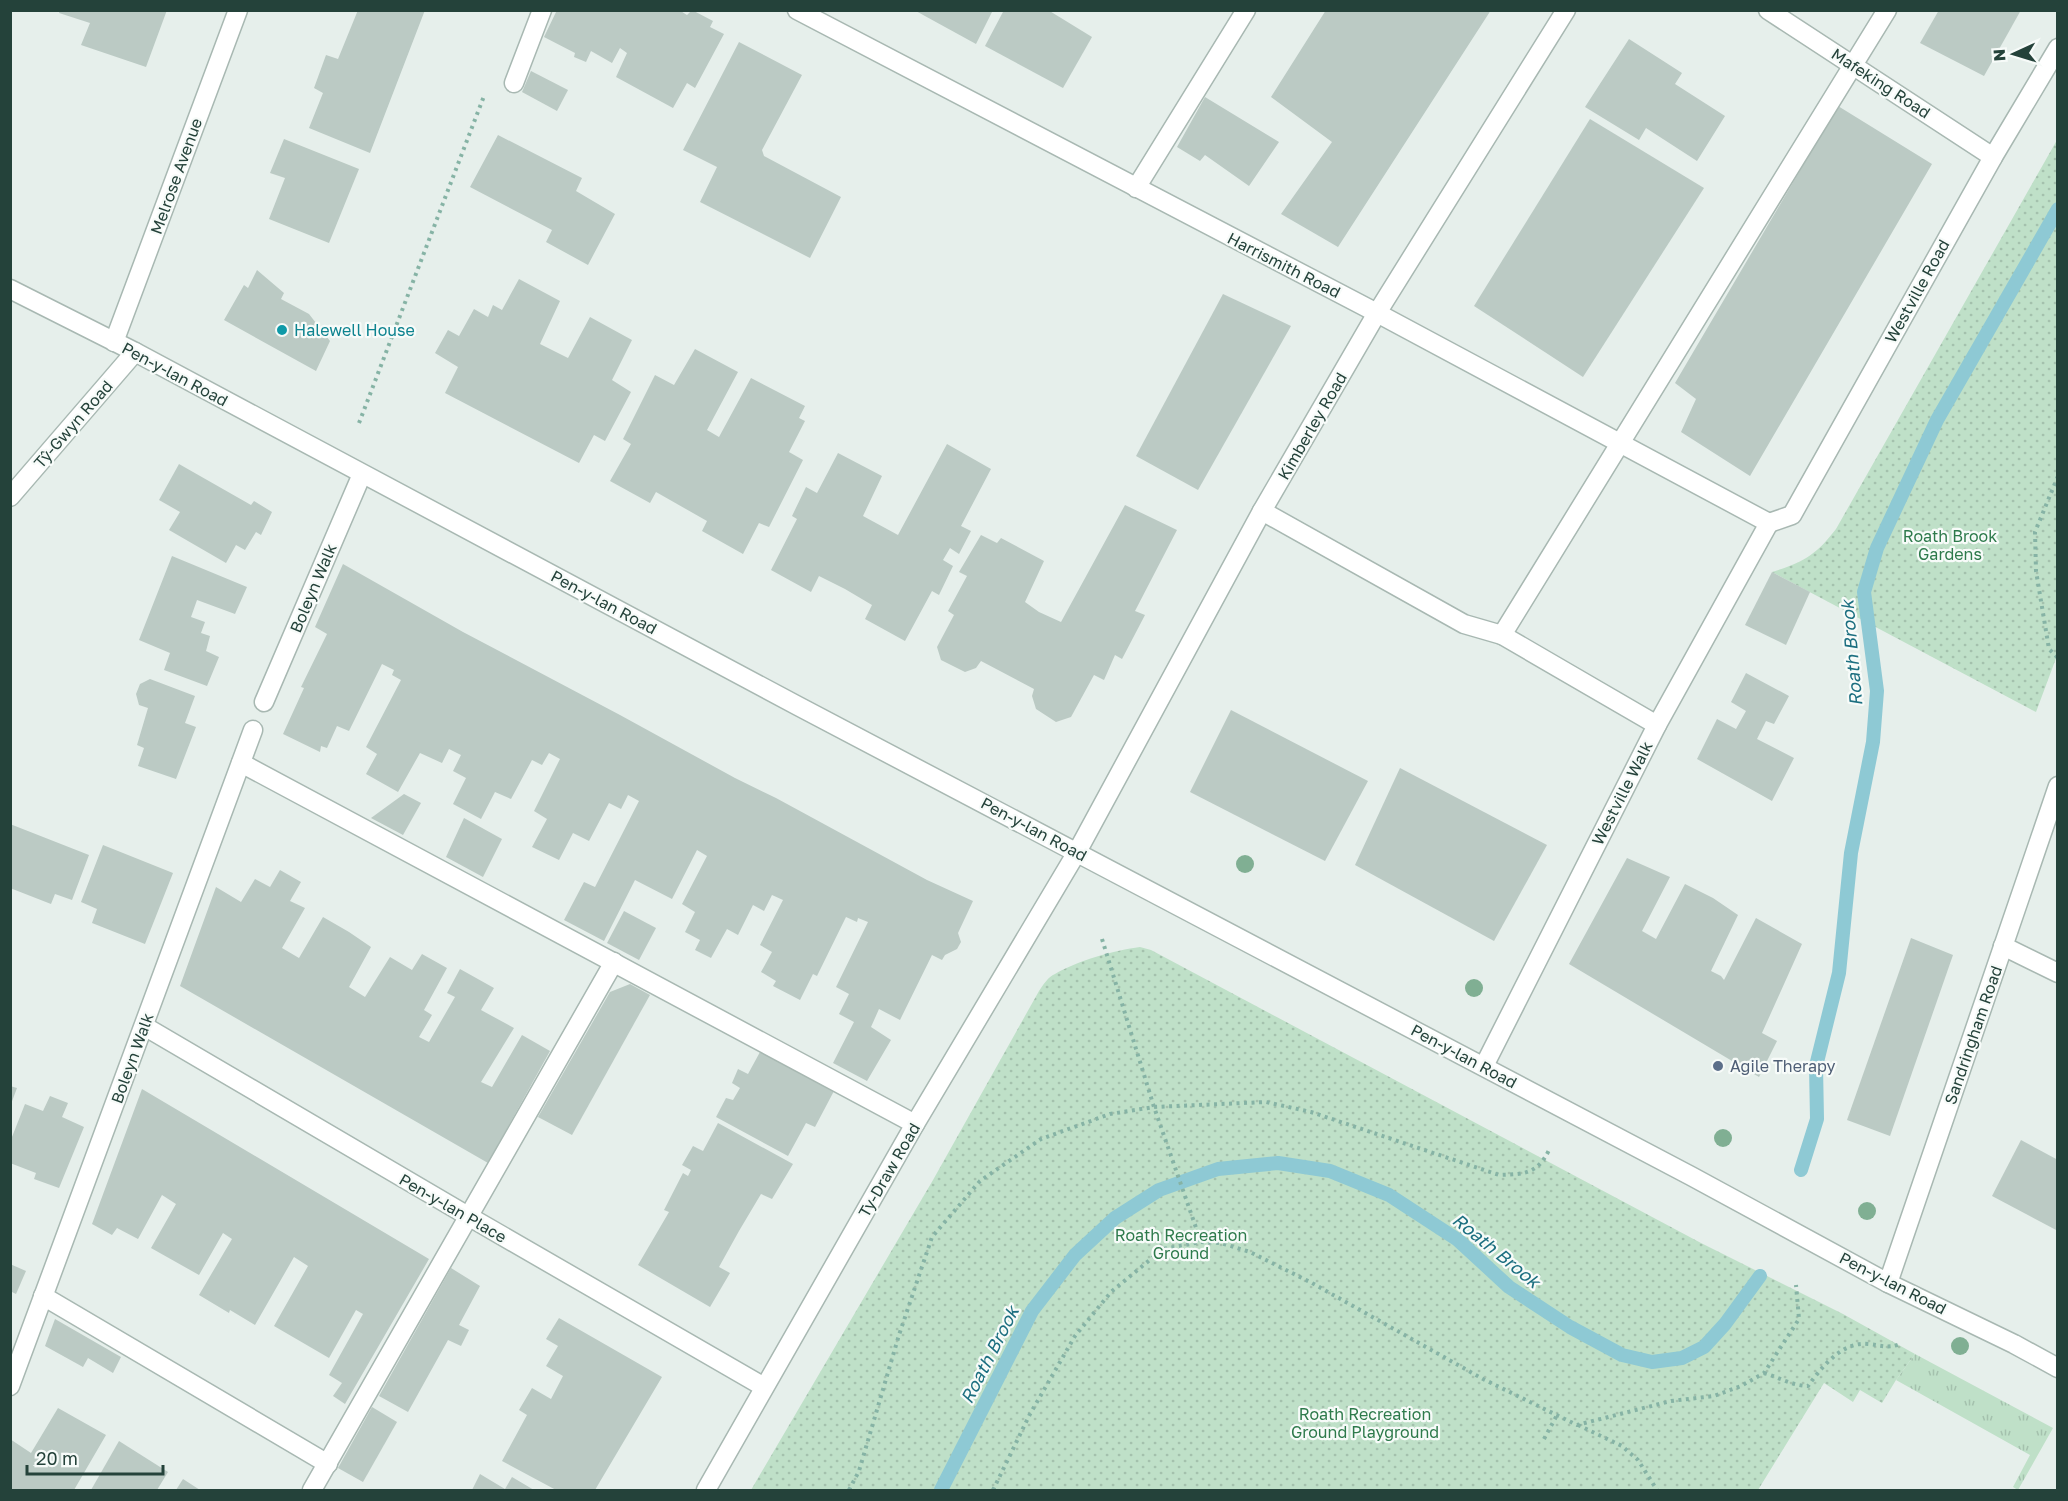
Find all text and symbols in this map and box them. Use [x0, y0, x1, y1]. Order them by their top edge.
north arrow [1984, 24, 2044, 84]
street label: Mafeking Road [1828, 44, 1934, 122]
text: N [1989, 48, 2009, 62]
street label: Melrose Avenue [146, 115, 206, 237]
street label: Harrismith Road [1224, 228, 1344, 302]
street label: Westville Road [1880, 236, 1954, 346]
place label: Halewell House [294, 320, 415, 340]
marker: Halewell House [275, 323, 289, 337]
street label: Pen-y-lan Road [119, 338, 231, 410]
street label: Kimberley Road [1273, 369, 1351, 483]
street label: Tŷ-Gwyn Road [29, 376, 117, 472]
park label: Roath Brook Gardens [1903, 526, 1997, 564]
street label: Boleyn Walk [285, 540, 341, 636]
street label: Pen-y-lan Road [548, 566, 660, 638]
water label: Roath Brook [1835, 597, 1867, 707]
street label: Westville Walk [1587, 738, 1657, 848]
street label: Pen-y-lan Road [978, 793, 1090, 865]
street label: Sandringham Road [1940, 963, 2006, 1107]
street label: Boleyn Walk [106, 1010, 158, 1106]
street label: Pen-y-lan Road [1408, 1020, 1520, 1092]
place label: Agile Therapy [1730, 1056, 1836, 1076]
marker: Agile Therapy [1711, 1059, 1725, 1073]
street label: Ty-Draw Road [854, 1119, 924, 1221]
street label: Pen-y-lan Place [396, 1169, 510, 1247]
water label: Roath Brook [1448, 1208, 1546, 1293]
park label: Roath Recreation Ground [1115, 1225, 1247, 1263]
street label: Pen-y-lan Road [1836, 1248, 1950, 1318]
water label: Roath Brook [955, 1301, 1024, 1407]
park label: Roath Recreation Ground Playground [1291, 1404, 1439, 1442]
scale bar [27, 1438, 164, 1476]
text: 20 m [36, 1447, 78, 1469]

